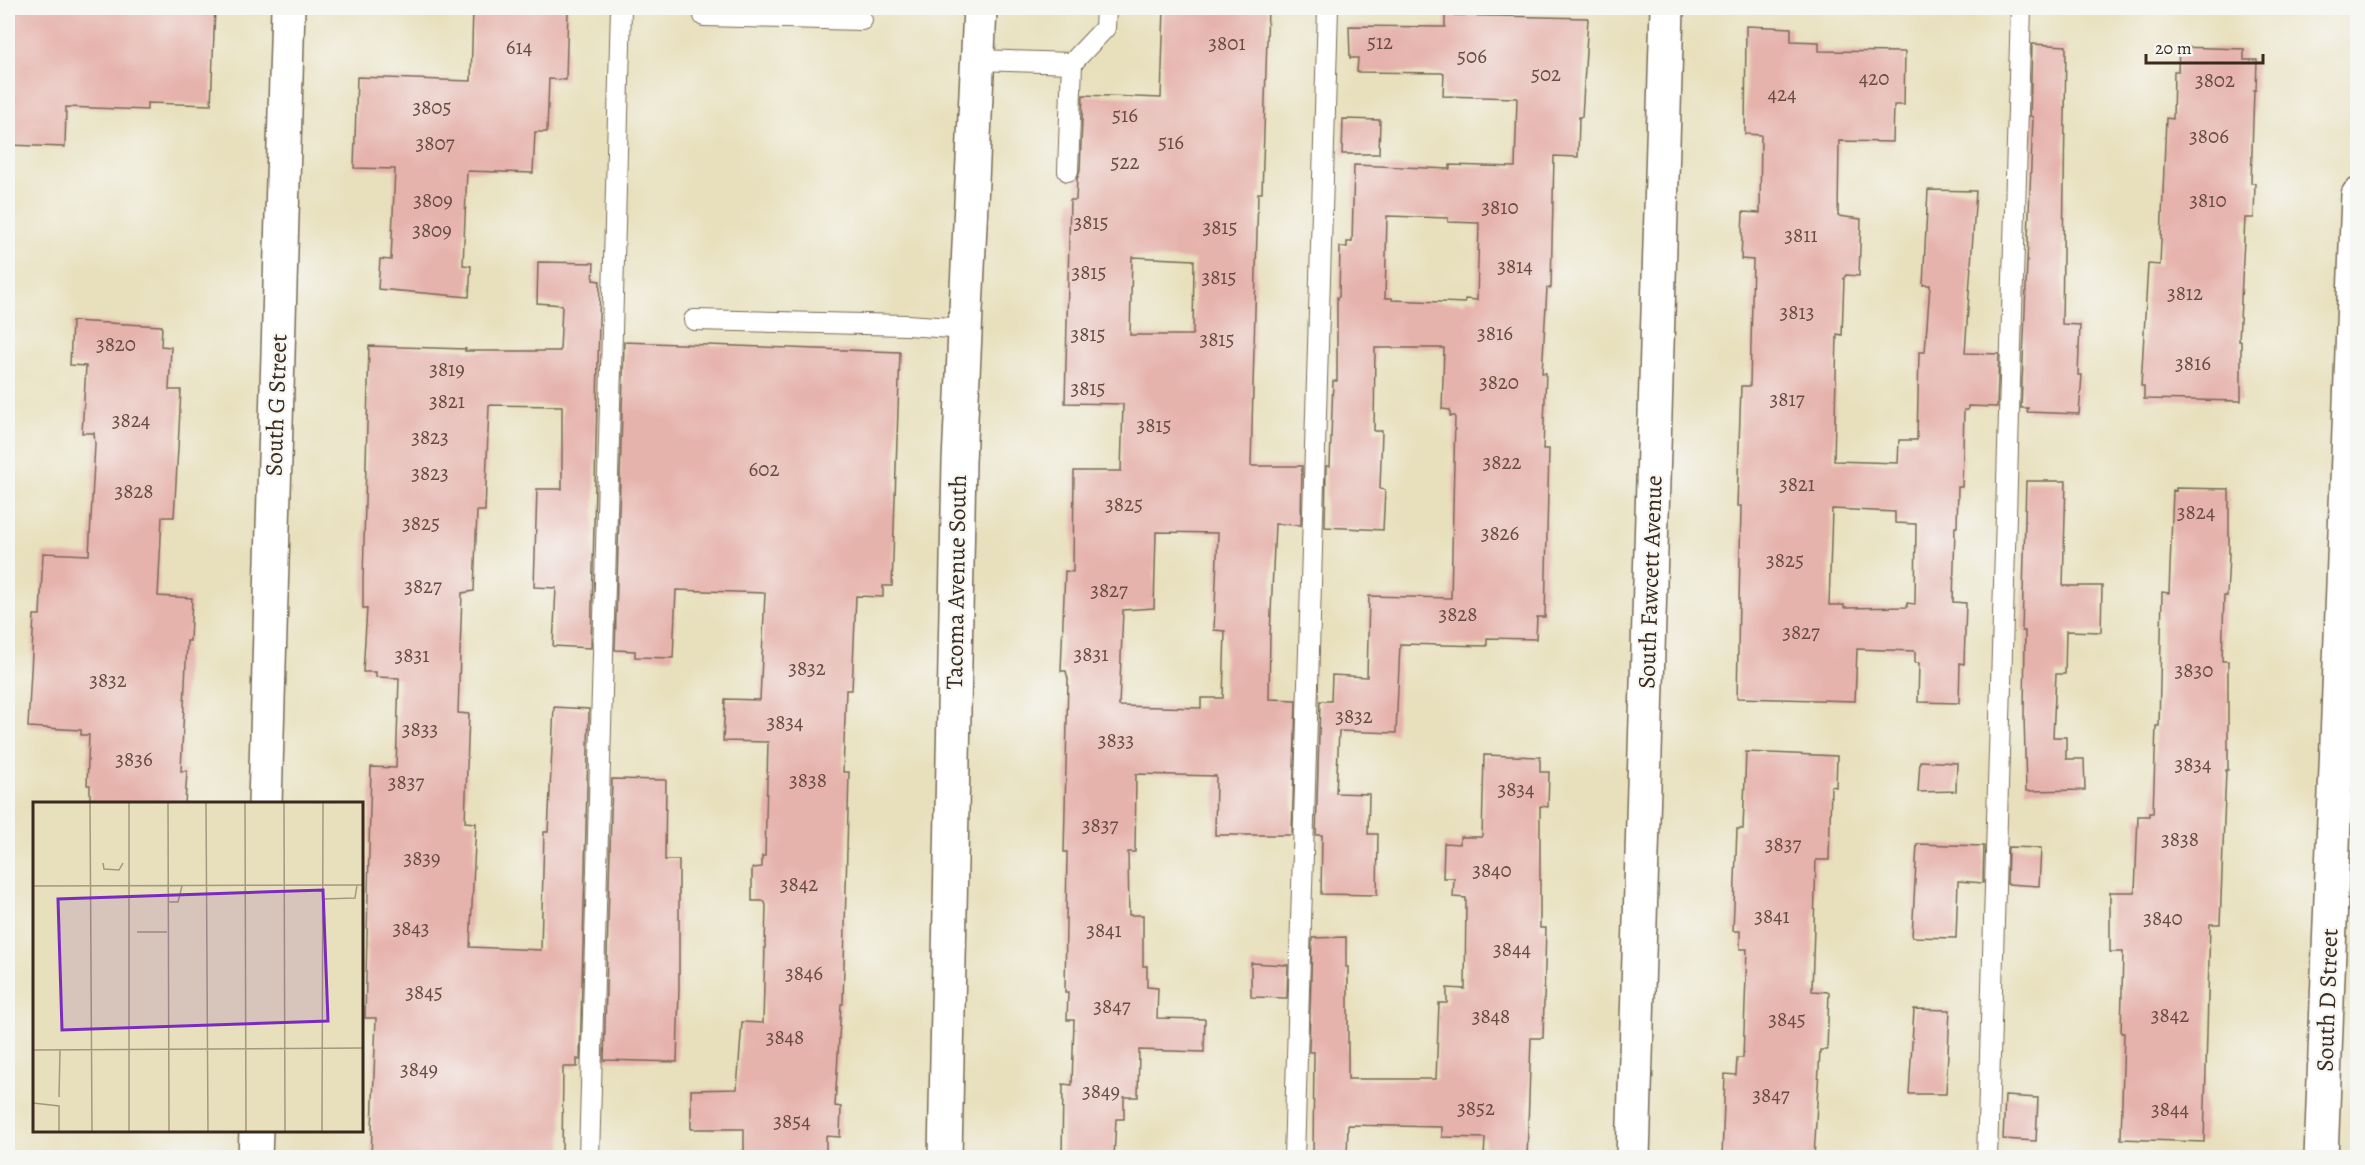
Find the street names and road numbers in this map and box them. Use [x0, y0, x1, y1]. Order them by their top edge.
street label: South G Street [258, 333, 294, 477]
street label: Tacoma Avenue South [938, 474, 974, 690]
street label: South Fawcett Avenue [1630, 475, 1670, 689]
street label: South D Street [2309, 928, 2345, 1072]

